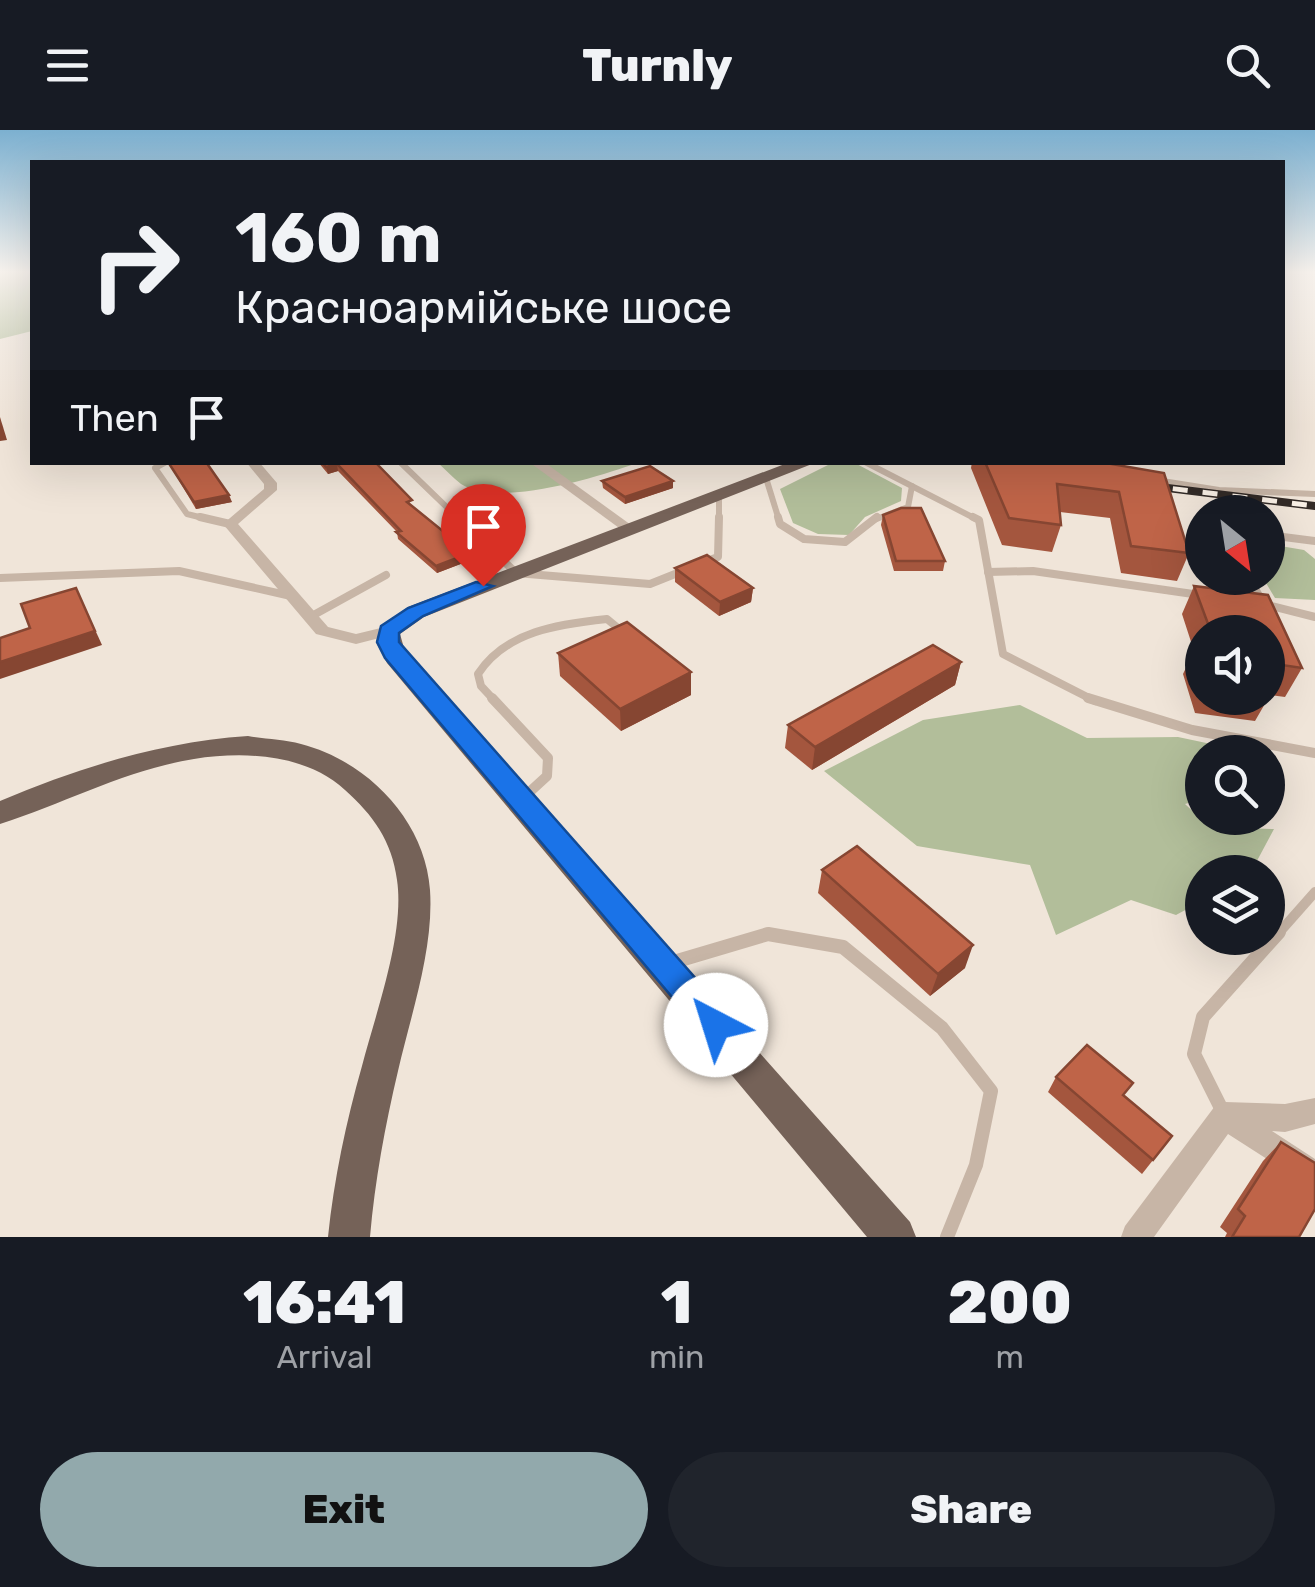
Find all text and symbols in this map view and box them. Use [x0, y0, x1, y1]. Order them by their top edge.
icon: menu [40, 38, 95, 93]
icon: search [1220, 38, 1275, 93]
text: Turnly [582, 39, 733, 92]
text: 160 m [235, 197, 442, 280]
icon: right [70, 200, 200, 330]
text: Красноармійське шосе [235, 281, 732, 334]
icon: arrive [179, 390, 234, 445]
text: Then [70, 395, 159, 441]
pin [441, 484, 526, 587]
north arrow [1185, 495, 1285, 595]
map controls [1185, 495, 1285, 955]
icon: arrive [456, 499, 511, 554]
button: sound [1185, 615, 1285, 715]
button: search [1185, 735, 1285, 835]
button: layers [1185, 855, 1285, 955]
position arrow [664, 973, 768, 1077]
text: 16:41 [243, 1267, 406, 1338]
text: 1 [661, 1267, 692, 1338]
text: 200 [947, 1267, 1072, 1338]
text: Arrival [276, 1338, 372, 1376]
text: min [649, 1338, 704, 1376]
text: m [996, 1338, 1024, 1376]
button: Exit [40, 1452, 648, 1567]
button: Share [668, 1452, 1275, 1567]

